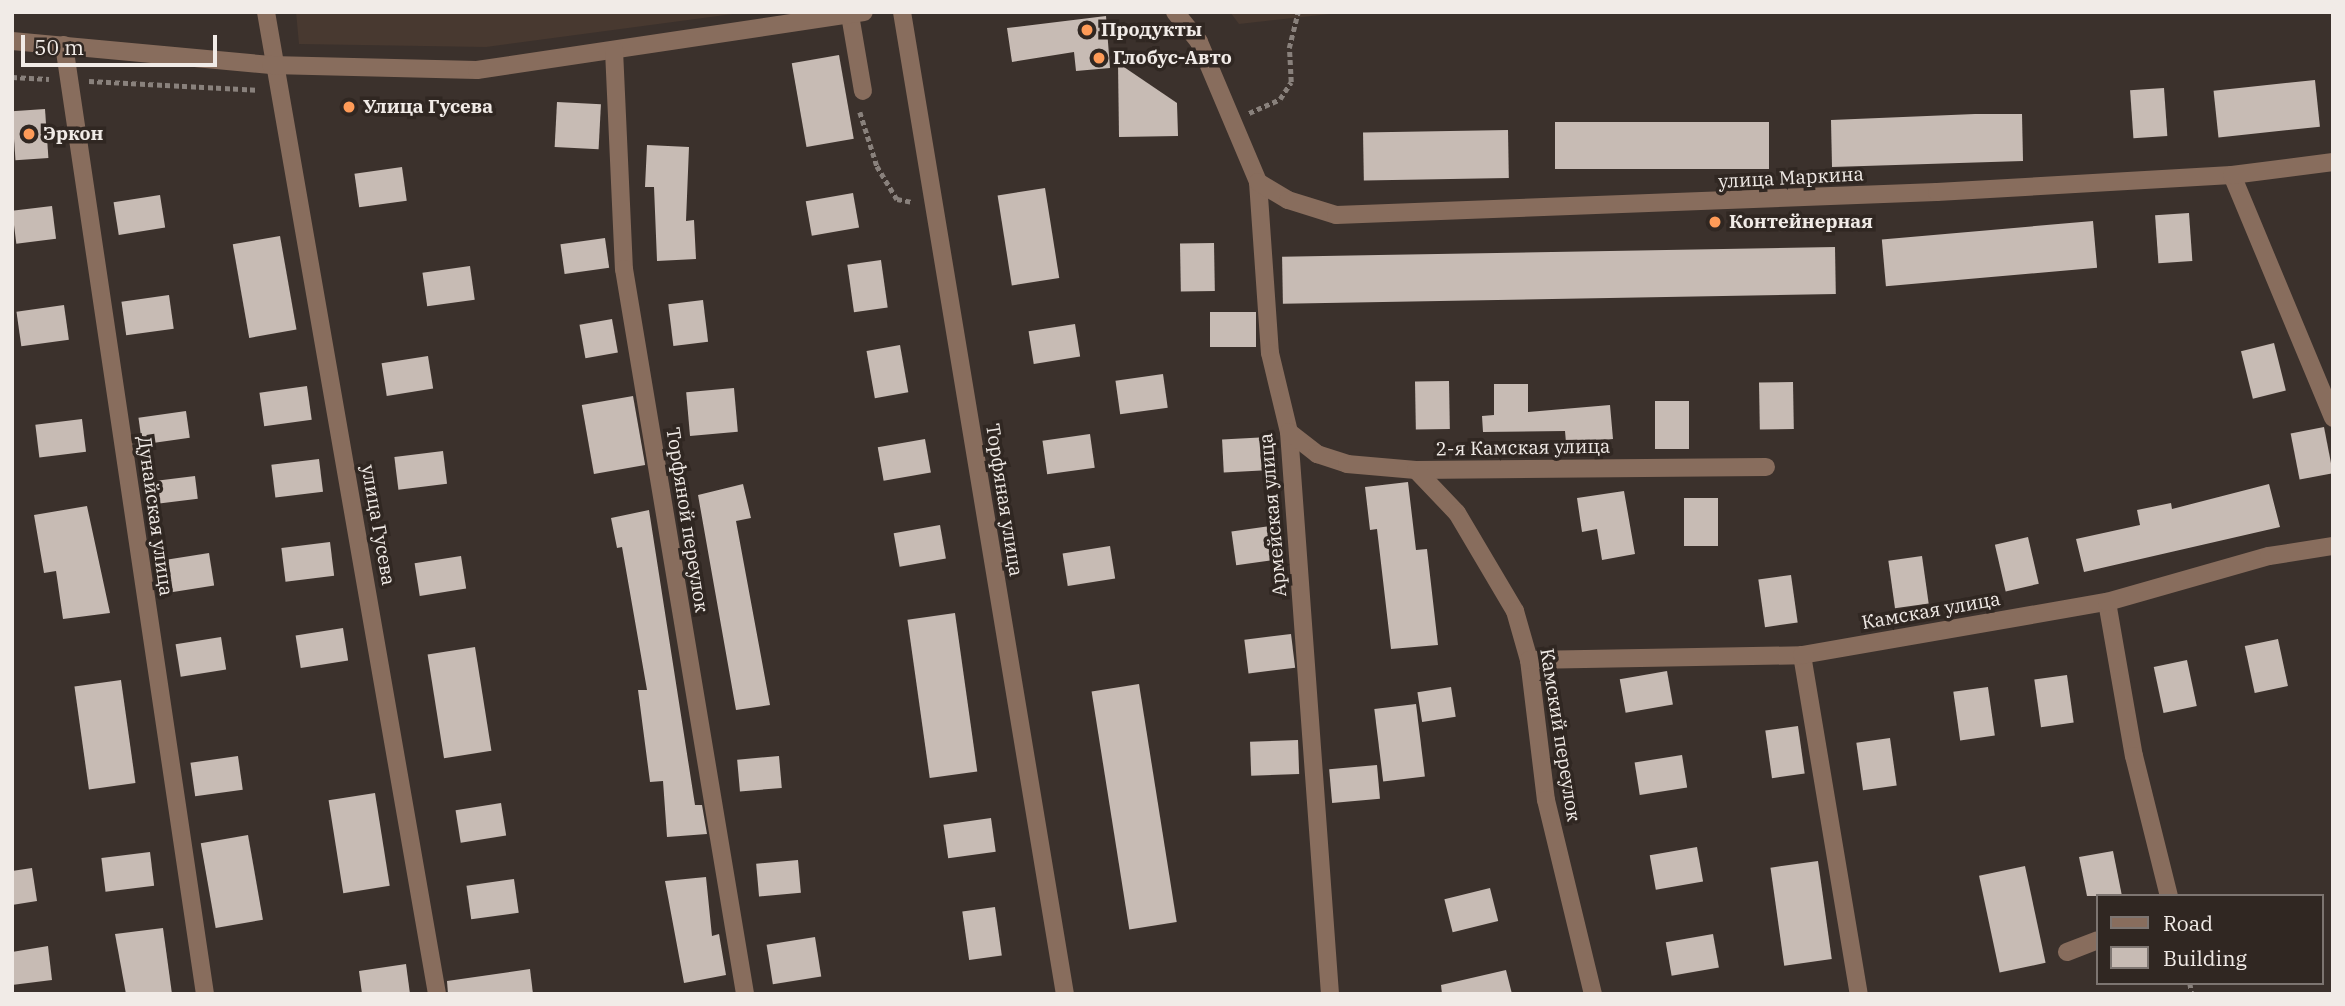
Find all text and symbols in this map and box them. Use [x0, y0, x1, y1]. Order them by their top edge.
place label: Продукты [1101, 19, 1202, 41]
scale bar [24, 21, 220, 65]
marker: Продукты [1079, 22, 1095, 38]
text: 50 m [34, 33, 84, 61]
place label: Глобус-Авто [1113, 47, 1232, 69]
marker: Глобус-Авто [1091, 50, 1107, 66]
place label: Улица Гусева [363, 96, 493, 118]
marker: Улица Гусева [341, 99, 357, 115]
place label: Эркон [43, 123, 103, 145]
marker: Эркон [21, 126, 37, 142]
street label: улица Маркина [1718, 163, 1864, 193]
place label: Контейнерная [1729, 211, 1873, 233]
marker: Контейнерная [1707, 214, 1723, 230]
street label: Торфяная улица [981, 422, 1027, 578]
street label: Торфяной переулок [661, 426, 713, 614]
street label: Армейская улица [1254, 432, 1292, 598]
street label: Дунайская улица [132, 434, 178, 598]
street label: 2-я Камская улица [1435, 435, 1611, 461]
street label: улица Гусева [356, 463, 400, 587]
street label: Камская улица [1860, 588, 2002, 634]
street label: Камский переулок [1535, 647, 1585, 823]
legend [2096, 894, 2324, 985]
text: Road [2163, 909, 2213, 937]
text: Building [2163, 944, 2247, 972]

